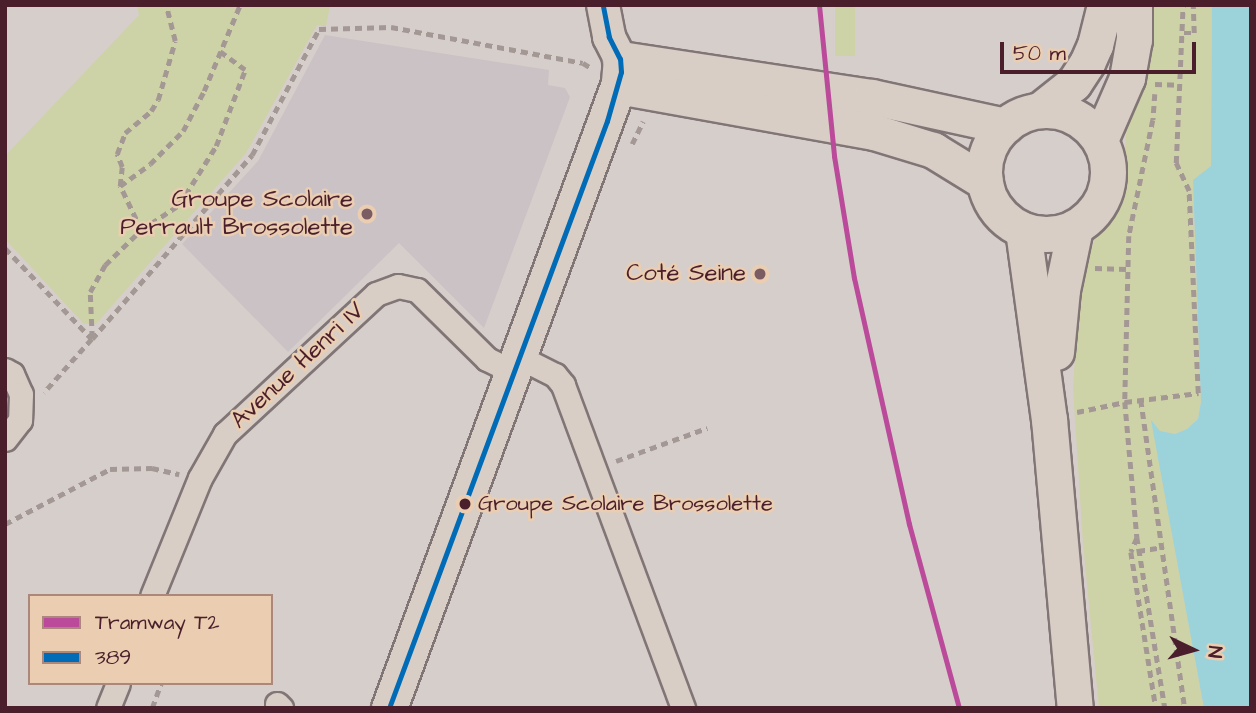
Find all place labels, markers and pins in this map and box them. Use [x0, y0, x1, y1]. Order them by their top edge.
place label: Groupe Scolaire Perrault Brossolette [120, 186, 353, 242]
marker: Groupe Scolaire Perrault Brossolette [359, 206, 375, 222]
place label: Coté Seine [626, 260, 746, 288]
marker: Coté Seine [752, 266, 768, 282]
place label: Groupe Scolaire Brossolette [478, 491, 773, 517]
marker: Groupe Scolaire Brossolette [458, 497, 472, 511]

